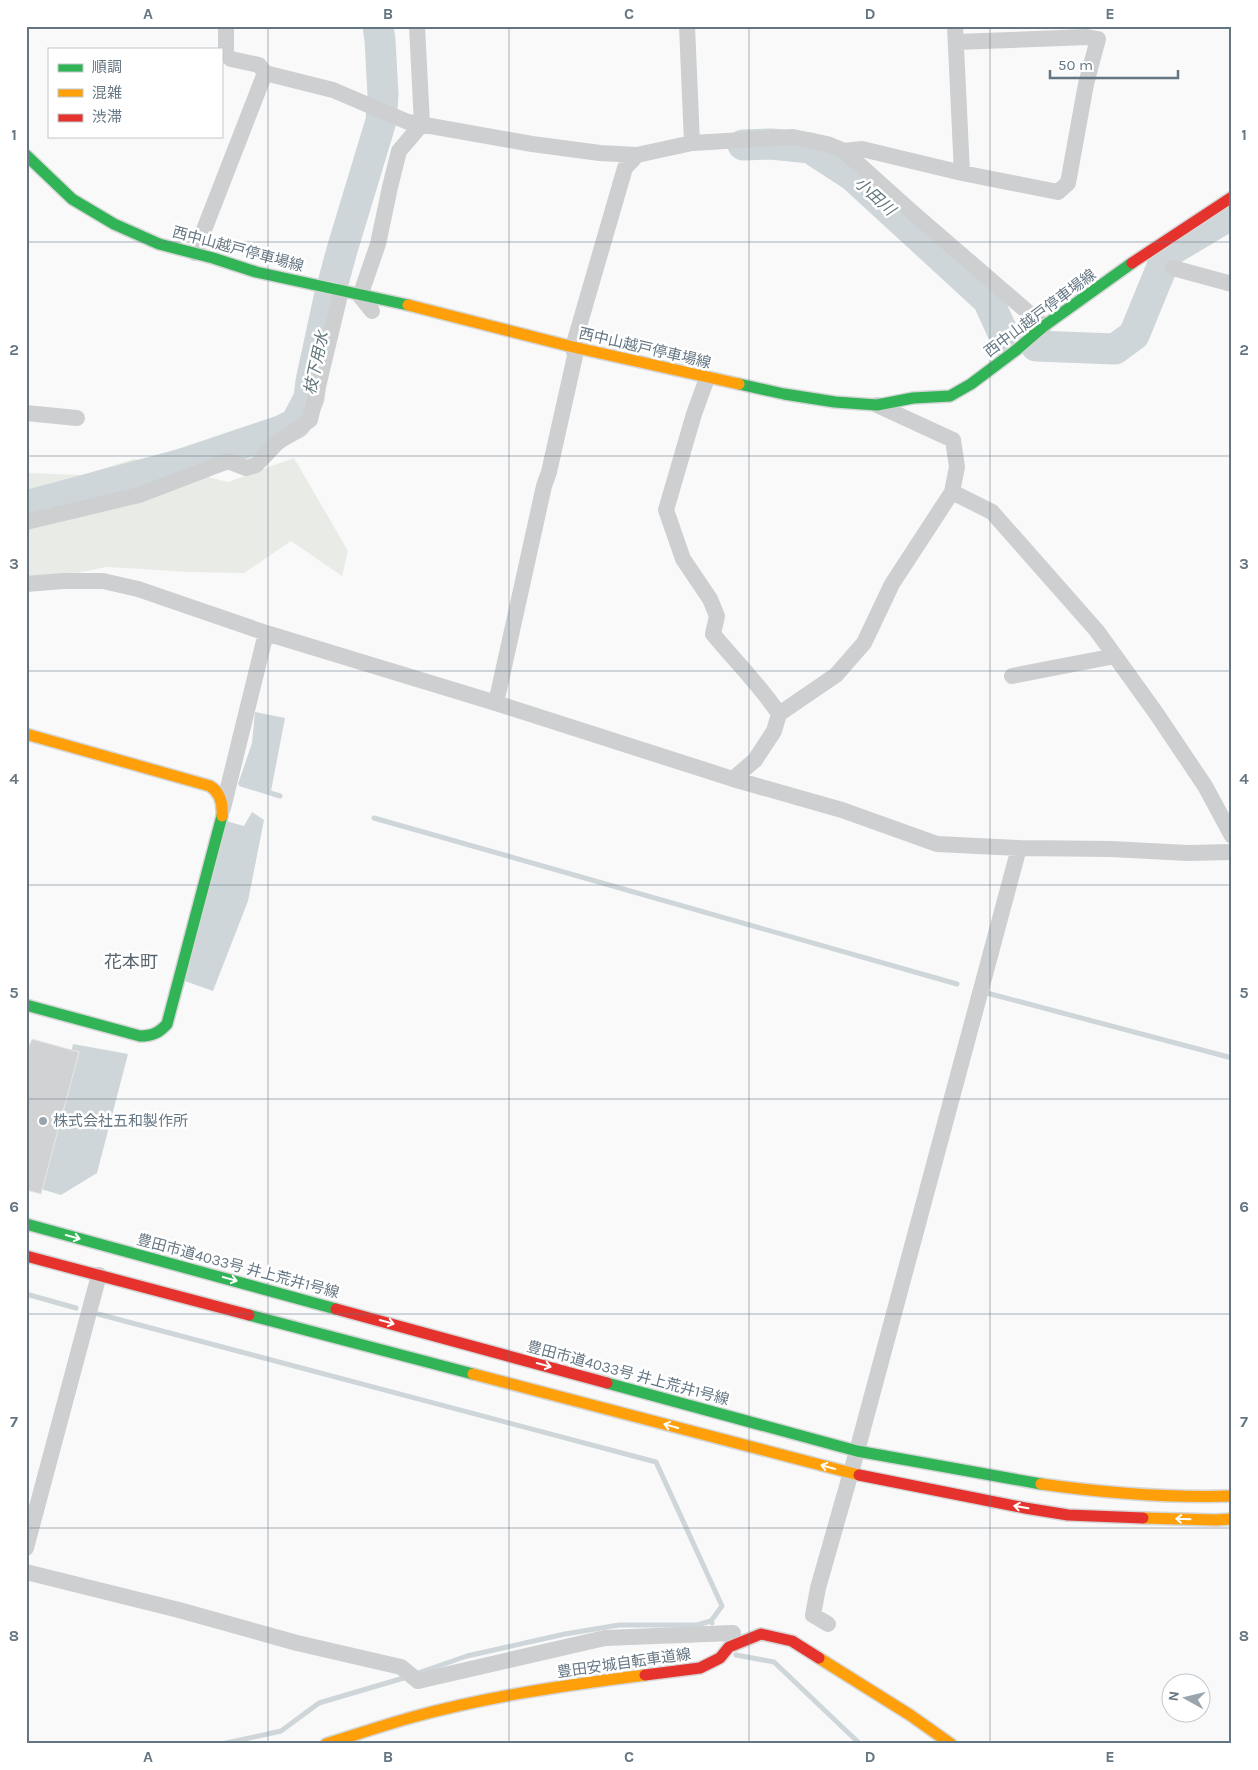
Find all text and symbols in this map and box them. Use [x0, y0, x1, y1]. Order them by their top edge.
text: A [143, 4, 153, 23]
text: B [383, 4, 393, 23]
text: C [624, 4, 634, 23]
text: D [865, 4, 876, 23]
text: E [1105, 4, 1115, 23]
legend [48, 48, 222, 138]
scale bar [1050, 48, 1178, 80]
text: 50 m [1058, 56, 1093, 74]
text: 順調 [92, 58, 122, 76]
text: 混雑 [92, 84, 122, 102]
text: 渋滞 [92, 108, 122, 126]
text: 1 [11, 125, 17, 144]
text: 1 [1241, 125, 1247, 144]
water label: 小田川 [851, 173, 901, 220]
street label: 西中山越戸停車場線 [170, 223, 306, 275]
street label: 西中山越戸停車場線 [981, 265, 1099, 361]
street label: 西中山越戸停車場線 [577, 324, 713, 372]
water label: 枝下用水 [300, 328, 332, 396]
text: 2 [9, 340, 19, 359]
text: 2 [1239, 340, 1249, 359]
text: 3 [9, 554, 19, 573]
text: 3 [1239, 554, 1249, 573]
text: 4 [9, 769, 19, 788]
text: 4 [1239, 769, 1249, 788]
district label: 花本町 [104, 951, 158, 973]
text: 5 [9, 983, 19, 1002]
text: 5 [1239, 983, 1249, 1002]
place label: 株式会社五和製作所 [53, 1112, 188, 1130]
marker: 株式会社五和製作所 [37, 1115, 49, 1127]
text: 6 [9, 1197, 19, 1216]
text: 6 [1239, 1197, 1249, 1216]
street label: 豊田市道4033号 井上荒井1号線 [135, 1230, 341, 1302]
one-way arrow [65, 1233, 81, 1242]
one-way arrow [222, 1275, 238, 1285]
one-way arrow [379, 1318, 395, 1328]
street label: 豊田市道4033号 井上荒井1号線 [525, 1337, 731, 1409]
one-way arrow [535, 1361, 551, 1370]
text: 7 [10, 1412, 18, 1431]
text: 7 [1240, 1412, 1248, 1431]
one-way arrow [663, 1421, 679, 1430]
one-way arrow [820, 1462, 836, 1472]
one-way arrow [1014, 1501, 1030, 1511]
one-way arrow [1175, 1514, 1191, 1523]
text: 8 [9, 1626, 19, 1645]
text: 8 [1239, 1626, 1249, 1645]
street label: 豊田安城自転車道線 [556, 1645, 692, 1681]
north arrow [1160, 1672, 1210, 1722]
text: N [1165, 1690, 1183, 1702]
text: A [143, 1747, 153, 1766]
text: B [383, 1747, 393, 1766]
text: C [624, 1747, 634, 1766]
text: D [865, 1747, 876, 1766]
text: E [1105, 1747, 1115, 1766]

